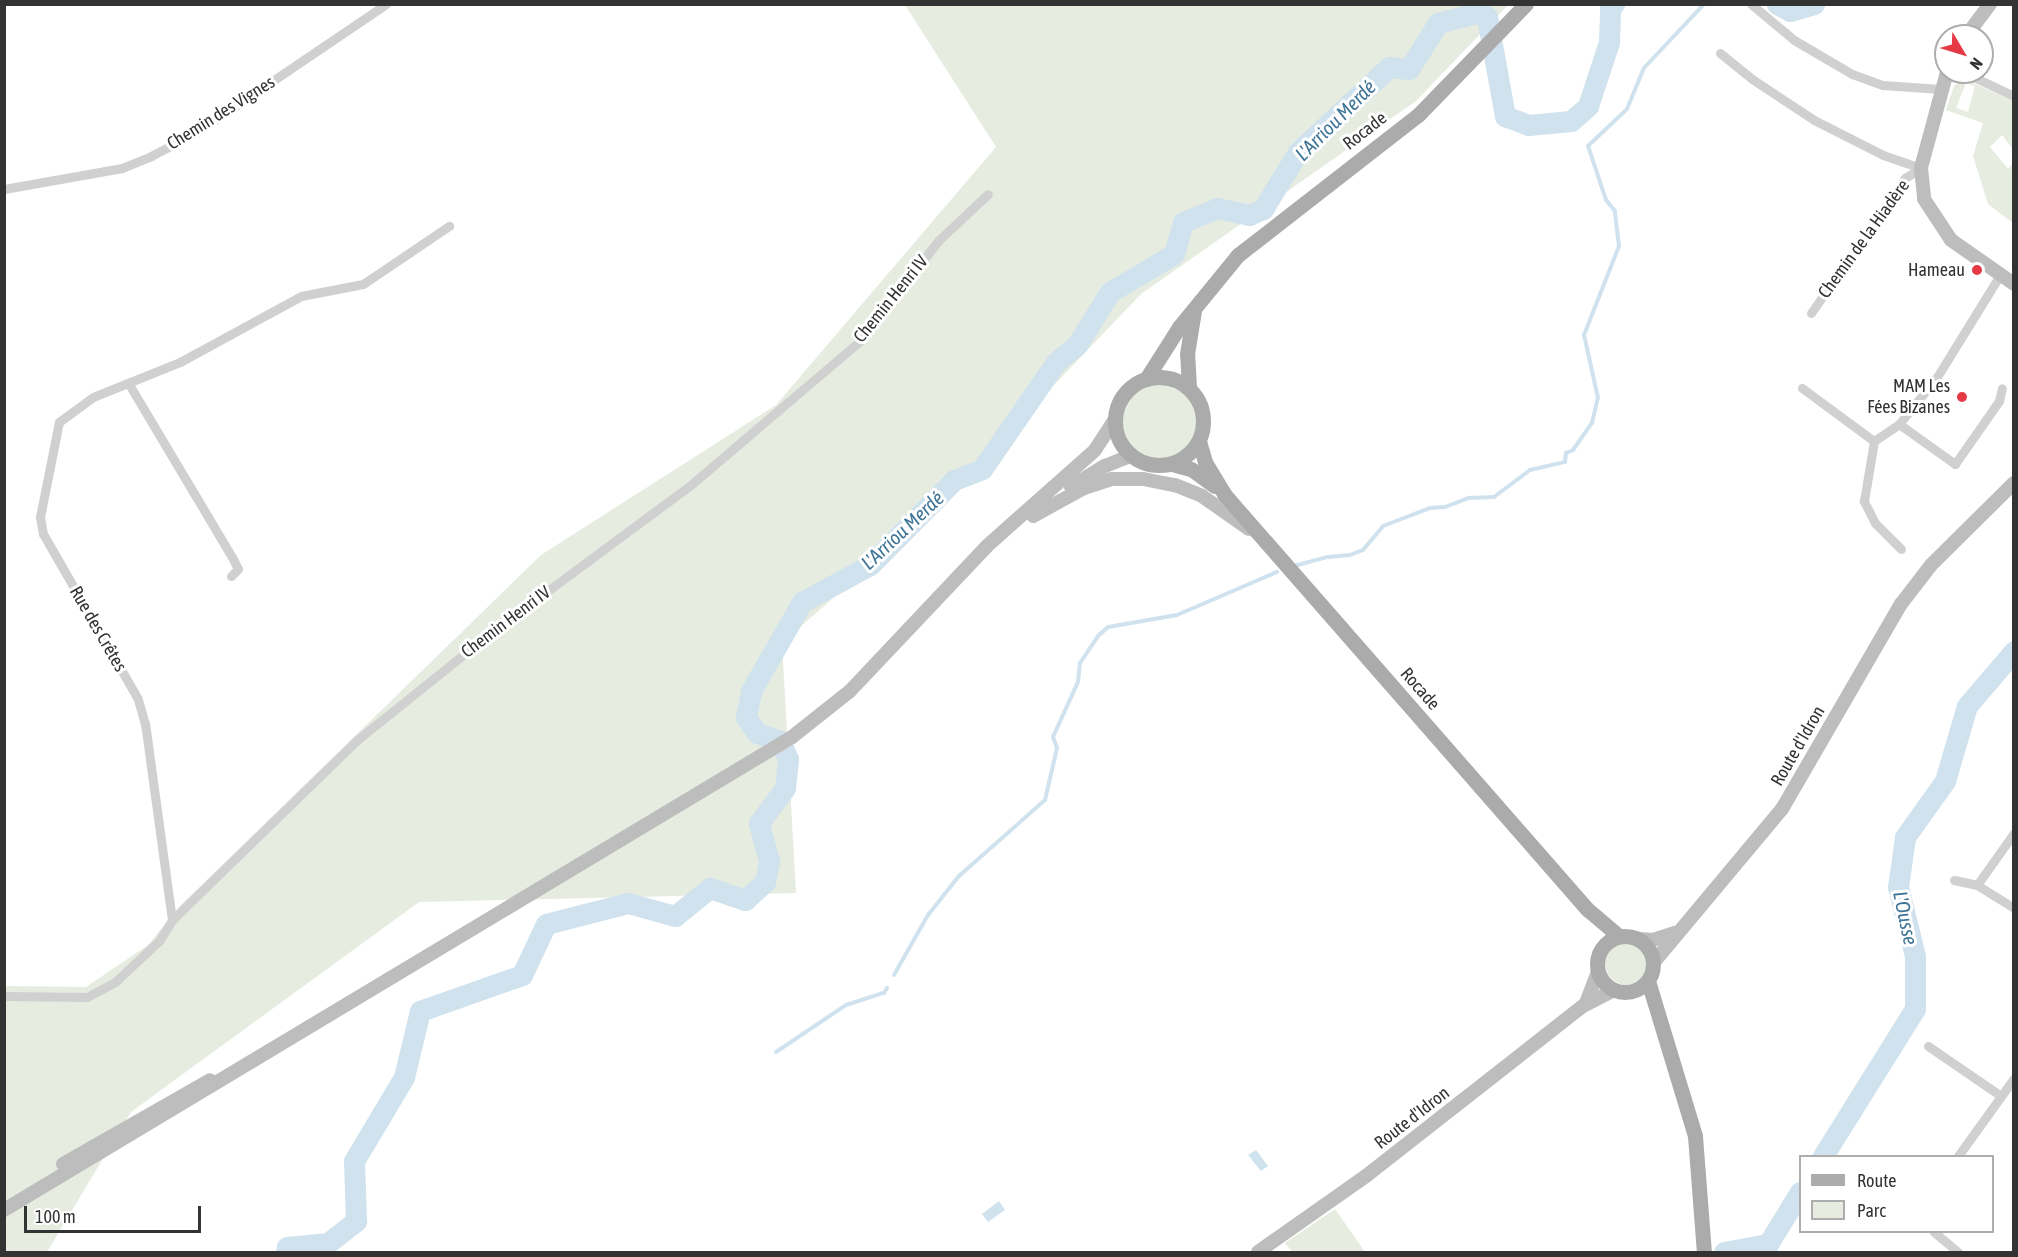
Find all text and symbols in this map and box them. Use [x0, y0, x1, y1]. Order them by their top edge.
north arrow [1934, 24, 1994, 84]
text: N [1967, 55, 1987, 73]
street label: Chemin des Vignes [163, 71, 279, 155]
water label: L'Arriou Merdé [1290, 75, 1380, 165]
street label: Rocade [1339, 107, 1391, 155]
street label: Chemin de la Hiadère [1814, 176, 1914, 302]
street label: Chemin Henri IV [849, 251, 933, 347]
place label: Hameau [1908, 259, 1965, 281]
marker: Hameau [1970, 263, 1984, 277]
place label: MAM Les Fées Bizanes [1867, 376, 1950, 418]
marker: MAM Les Fées Bizanes [1955, 390, 1969, 404]
water label: L'Arriou Merdé [856, 486, 948, 574]
street label: Chemin Henri IV [457, 581, 555, 663]
street label: Rue des Crêtes [65, 582, 131, 676]
street label: Rocade [1396, 663, 1444, 715]
street label: Route d'Idron [1766, 702, 1830, 790]
water label: L'Ousse [1889, 889, 1923, 947]
street label: Route d'Idron [1370, 1082, 1454, 1154]
legend [1799, 1155, 1994, 1233]
text: Route [1857, 1170, 1896, 1191]
scale bar [27, 1194, 204, 1232]
text: Parc [1857, 1200, 1886, 1221]
text: 100 m [35, 1206, 76, 1227]

